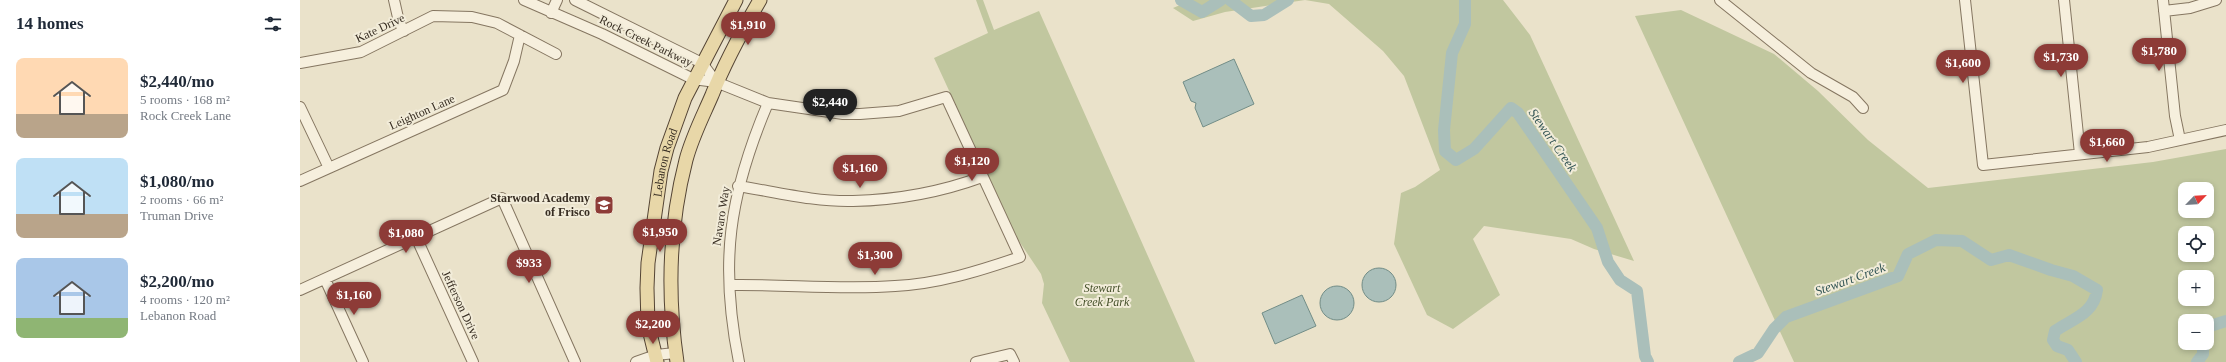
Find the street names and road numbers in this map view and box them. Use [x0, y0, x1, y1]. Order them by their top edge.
street label: Kate Drive [353, 10, 407, 46]
street label: Rock Creek Parkway [597, 12, 695, 70]
street label: Leighton Lane [387, 91, 457, 133]
street label: Lebanon Road [650, 126, 680, 198]
street label: Navaro Way [709, 185, 733, 247]
street label: Jefferson Drive [439, 268, 483, 342]

